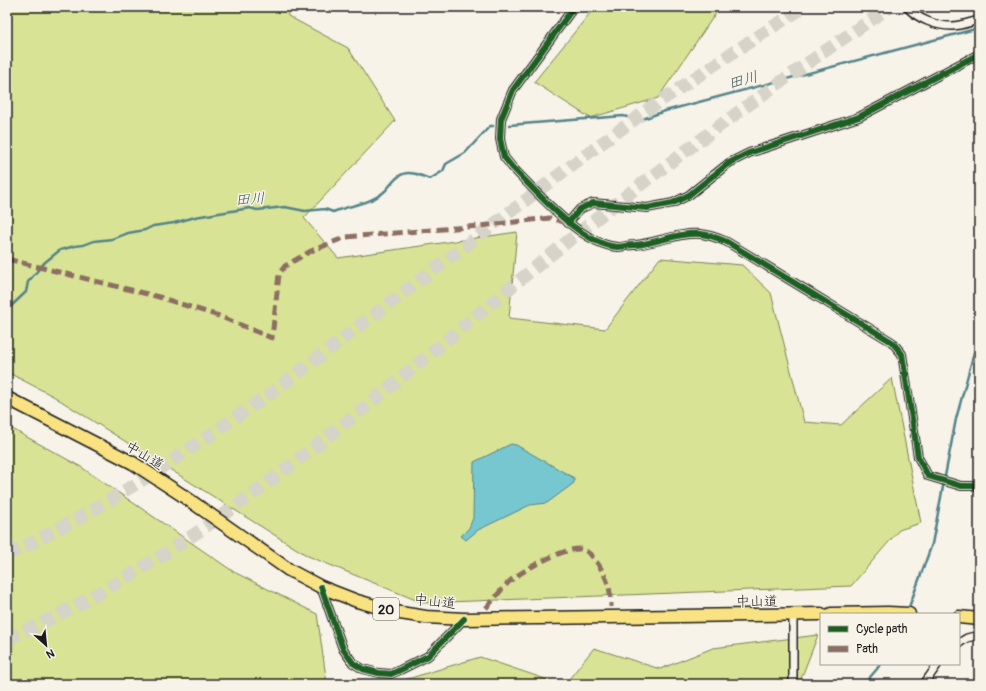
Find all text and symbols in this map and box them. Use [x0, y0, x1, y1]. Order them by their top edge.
water label: 田川 [726, 67, 760, 94]
water label: 田川 [234, 189, 266, 210]
street label: 中山道 [122, 437, 167, 474]
street label: 中山道 [413, 591, 457, 612]
street label: 中山道 [736, 593, 778, 610]
road number: 20 [373, 598, 399, 620]
legend [820, 613, 960, 665]
text: Cycle path [856, 622, 908, 637]
north arrow [26, 625, 66, 665]
text: Path [856, 642, 878, 657]
text: N [44, 646, 57, 661]

